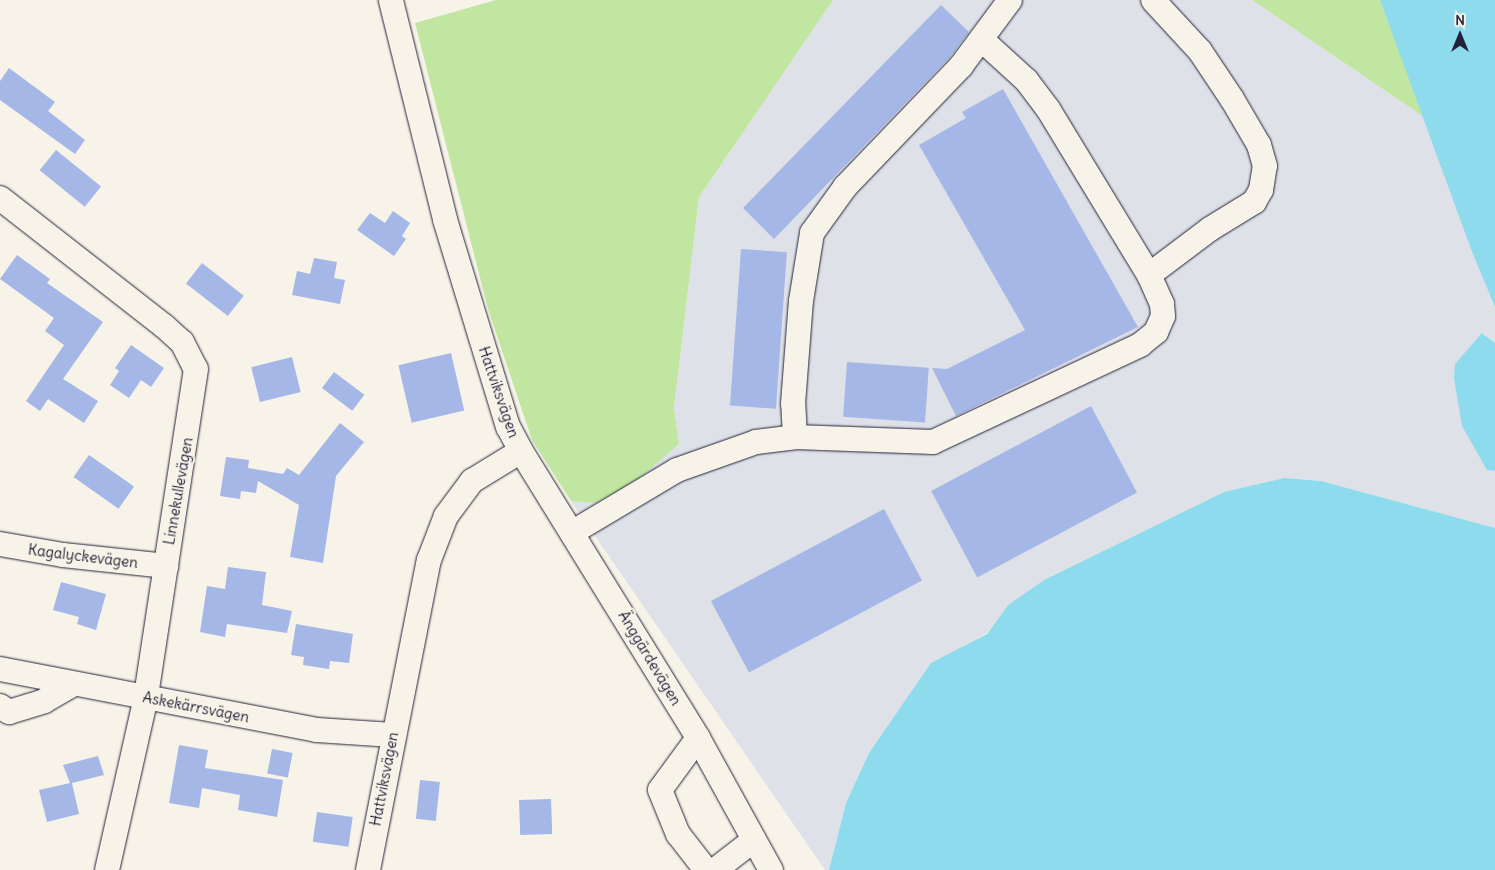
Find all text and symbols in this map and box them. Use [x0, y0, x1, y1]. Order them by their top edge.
north arrow [1435, 10, 1485, 60]
text: N [1455, 11, 1465, 29]
street label: Hattviksvägen [475, 344, 523, 440]
street label: Linnekullevägen [160, 436, 196, 546]
street label: Kagalyckevägen [27, 540, 139, 572]
street label: Änggärdevägen [615, 607, 685, 709]
street label: Askekärrsvägen [141, 688, 251, 726]
street label: Hattviksvägen [366, 730, 402, 828]

